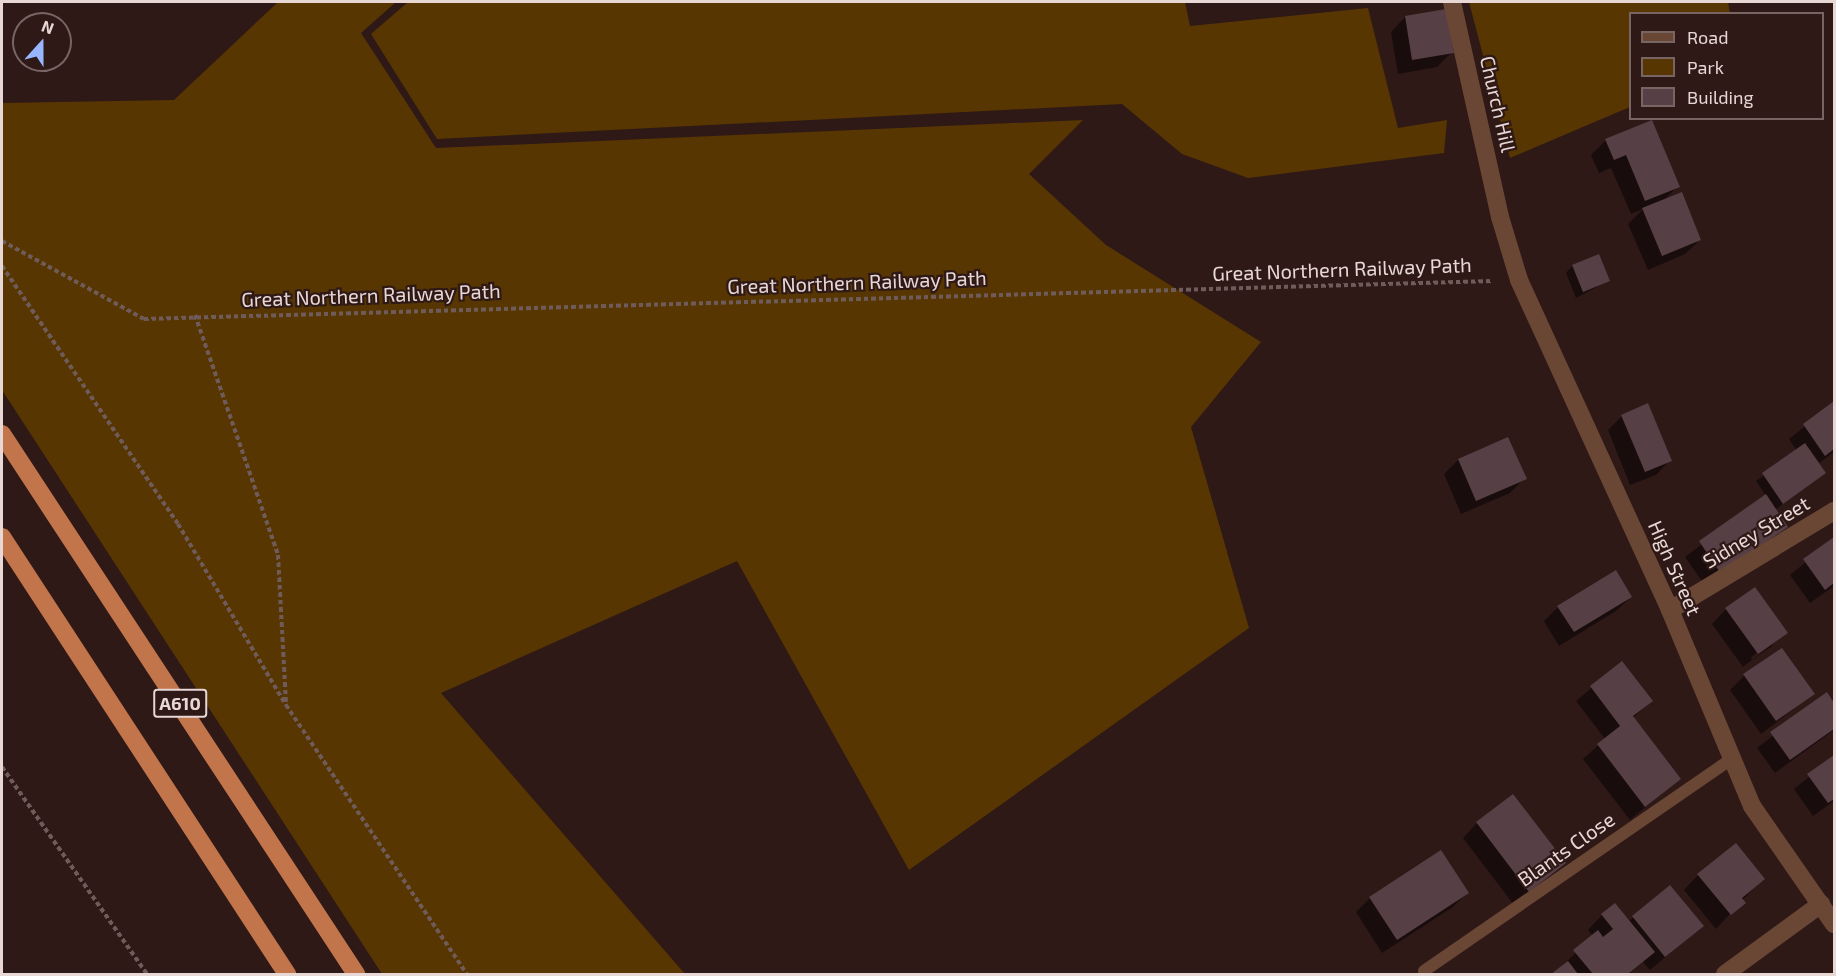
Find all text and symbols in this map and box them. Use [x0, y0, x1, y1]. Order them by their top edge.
north arrow [12, 12, 72, 72]
legend [1629, 12, 1824, 120]
text: N [39, 16, 57, 38]
text: Road [1687, 26, 1728, 48]
street label: Church Hill [1475, 53, 1521, 155]
text: Park [1687, 56, 1724, 78]
text: Building [1687, 86, 1754, 108]
street label: Great Northern Railway Path [1212, 252, 1472, 286]
street label: Great Northern Railway Path [727, 265, 987, 299]
street label: Great Northern Railway Path [241, 278, 501, 312]
street label: Sidney Street [1698, 491, 1814, 573]
street label: High Street [1643, 517, 1707, 619]
road number: A610 [153, 688, 207, 718]
street label: Blants Close [1513, 807, 1619, 891]

